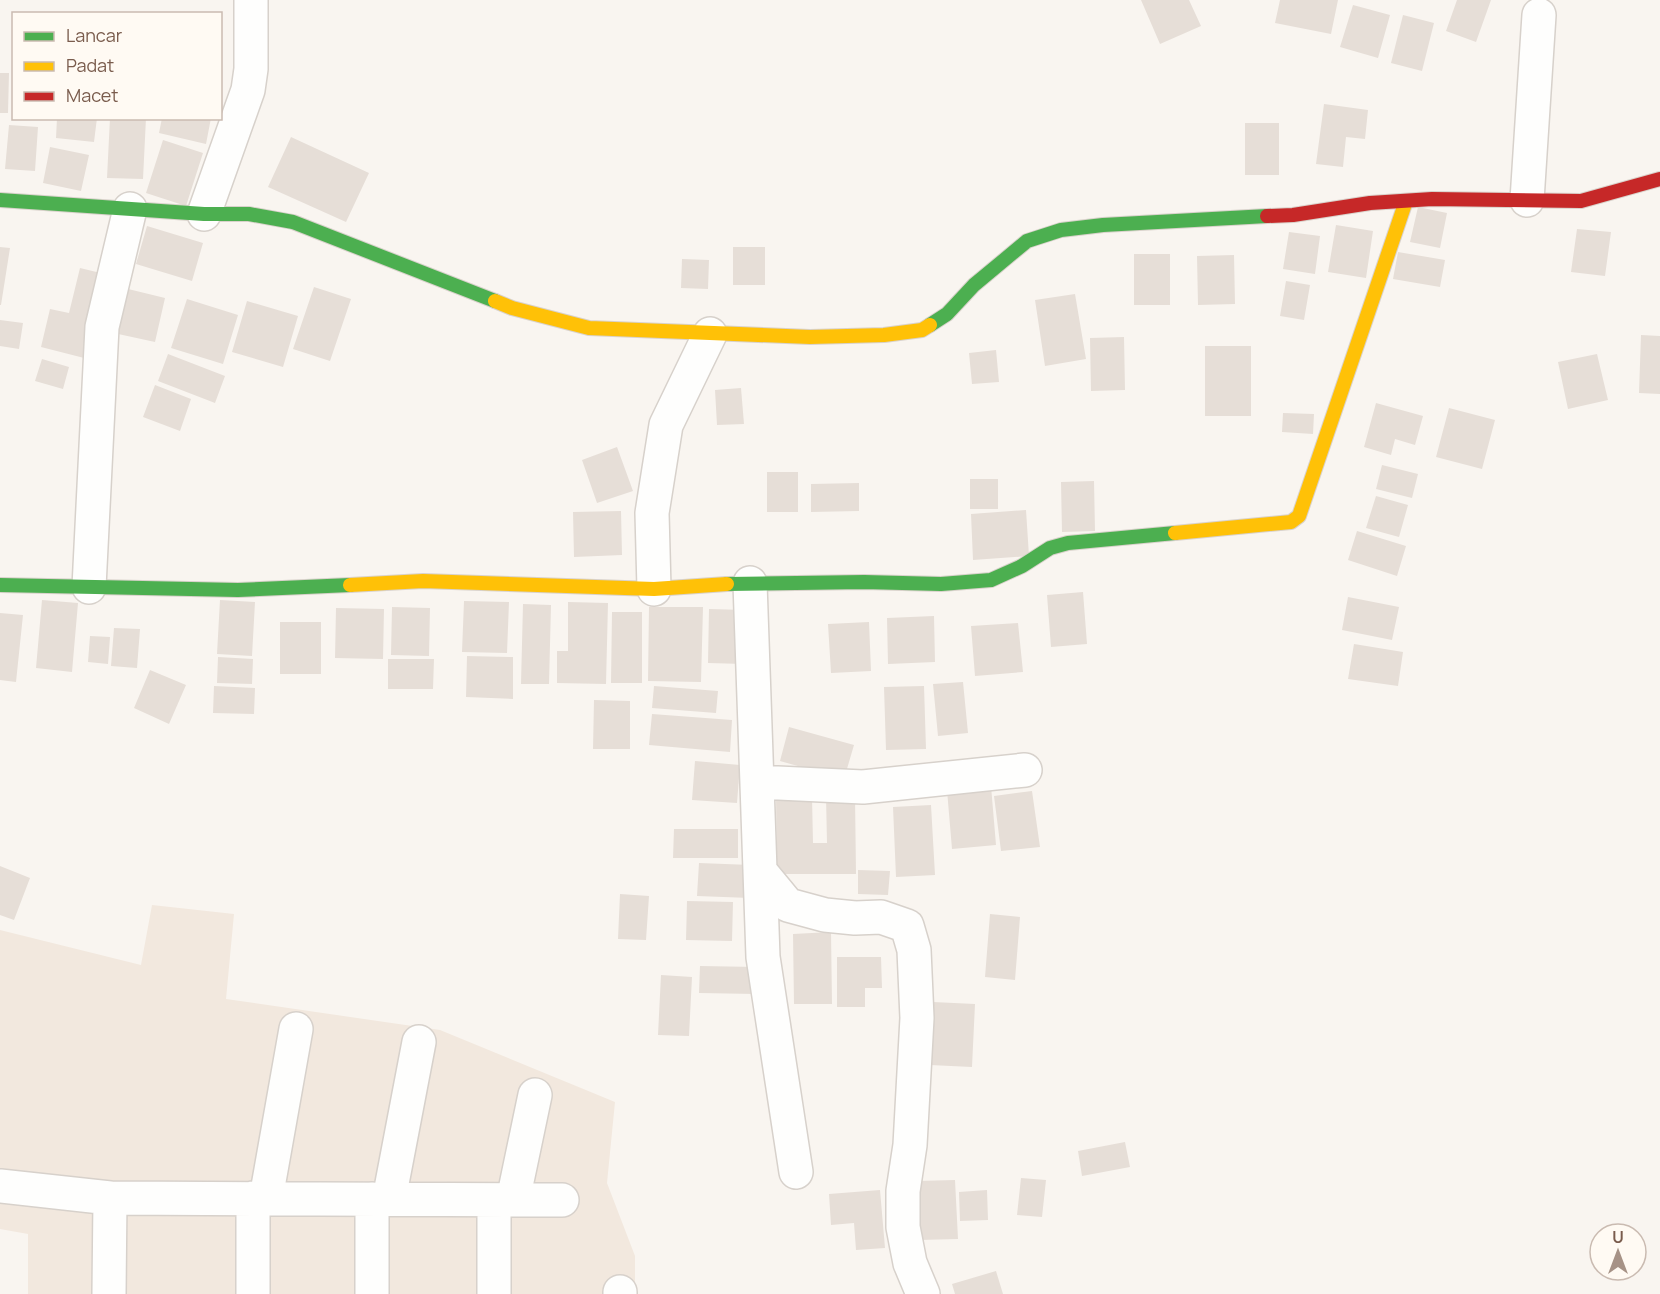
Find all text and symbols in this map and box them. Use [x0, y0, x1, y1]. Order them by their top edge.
legend [12, 12, 222, 120]
text: Lancar [66, 23, 123, 47]
text: Padat [66, 53, 114, 77]
text: Macet [66, 83, 119, 107]
north arrow [1588, 1222, 1648, 1282]
text: U [1612, 1226, 1624, 1248]

